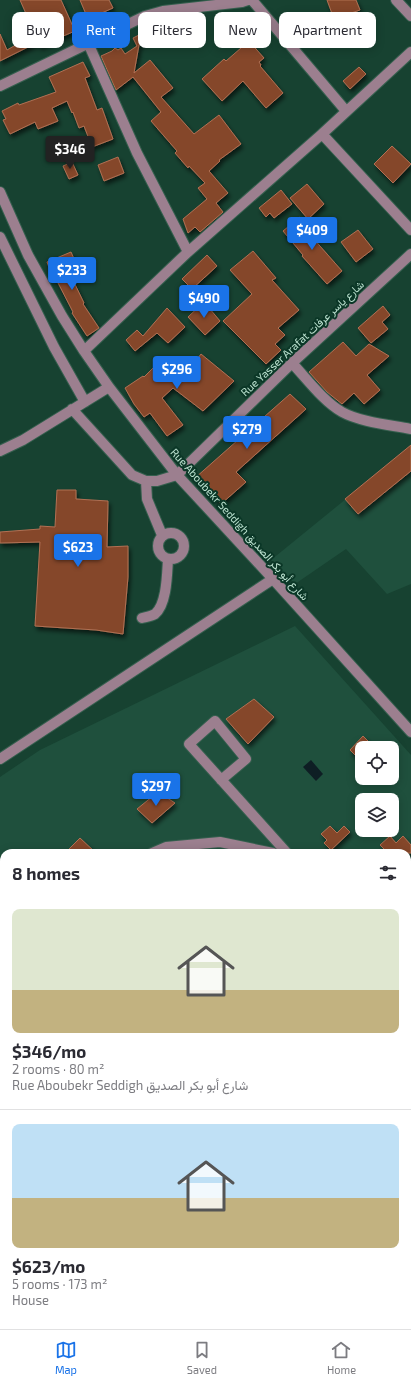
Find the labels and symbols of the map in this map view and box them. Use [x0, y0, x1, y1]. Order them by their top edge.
pin: $346 [46, 136, 94, 170]
pin: $409 [288, 217, 336, 251]
pin: $233 [48, 257, 96, 291]
street label: Rue Yasser Arafat شارع ياسر عرفات [238, 277, 368, 400]
pin: $490 [180, 285, 228, 319]
pin: $296 [153, 356, 201, 390]
pin: $279 [223, 416, 271, 450]
street label: Rue Aboubekr Seddigh شارع أبو بكر الصديق [167, 445, 312, 604]
pin: $623 [54, 534, 102, 568]
pin: $297 [132, 773, 180, 807]

